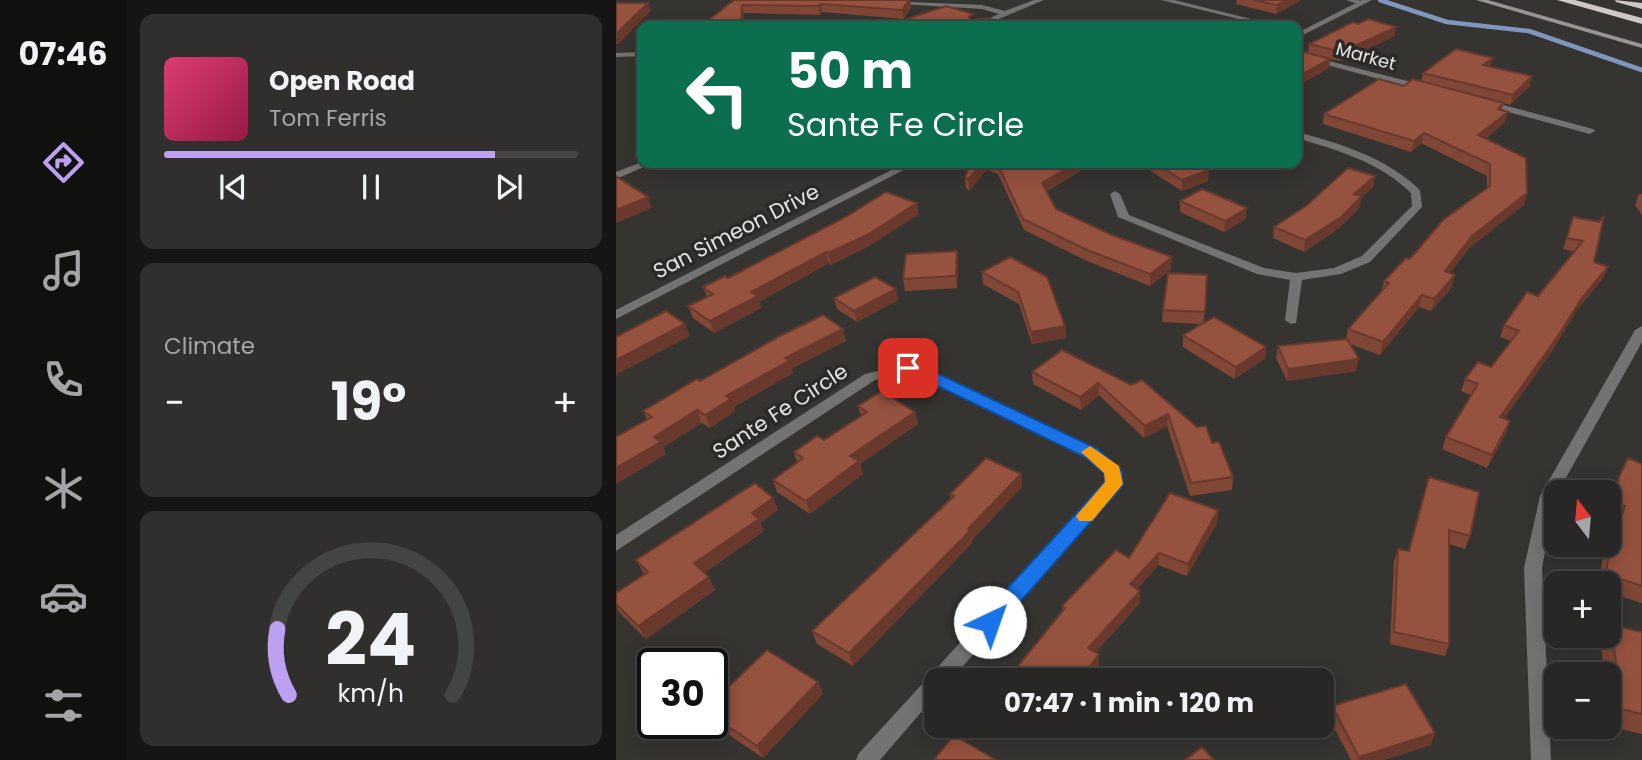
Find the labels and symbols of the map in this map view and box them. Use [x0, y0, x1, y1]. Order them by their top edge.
street label: Market [1333, 36, 1399, 76]
street label: San Simeon Drive [648, 177, 824, 285]
pin [878, 338, 938, 398]
street label: Sante Fe Circle [707, 356, 853, 466]
north arrow [1544, 480, 1620, 556]
position arrow [953, 585, 1027, 659]
speed limit sign: 30 [637, 648, 728, 739]

